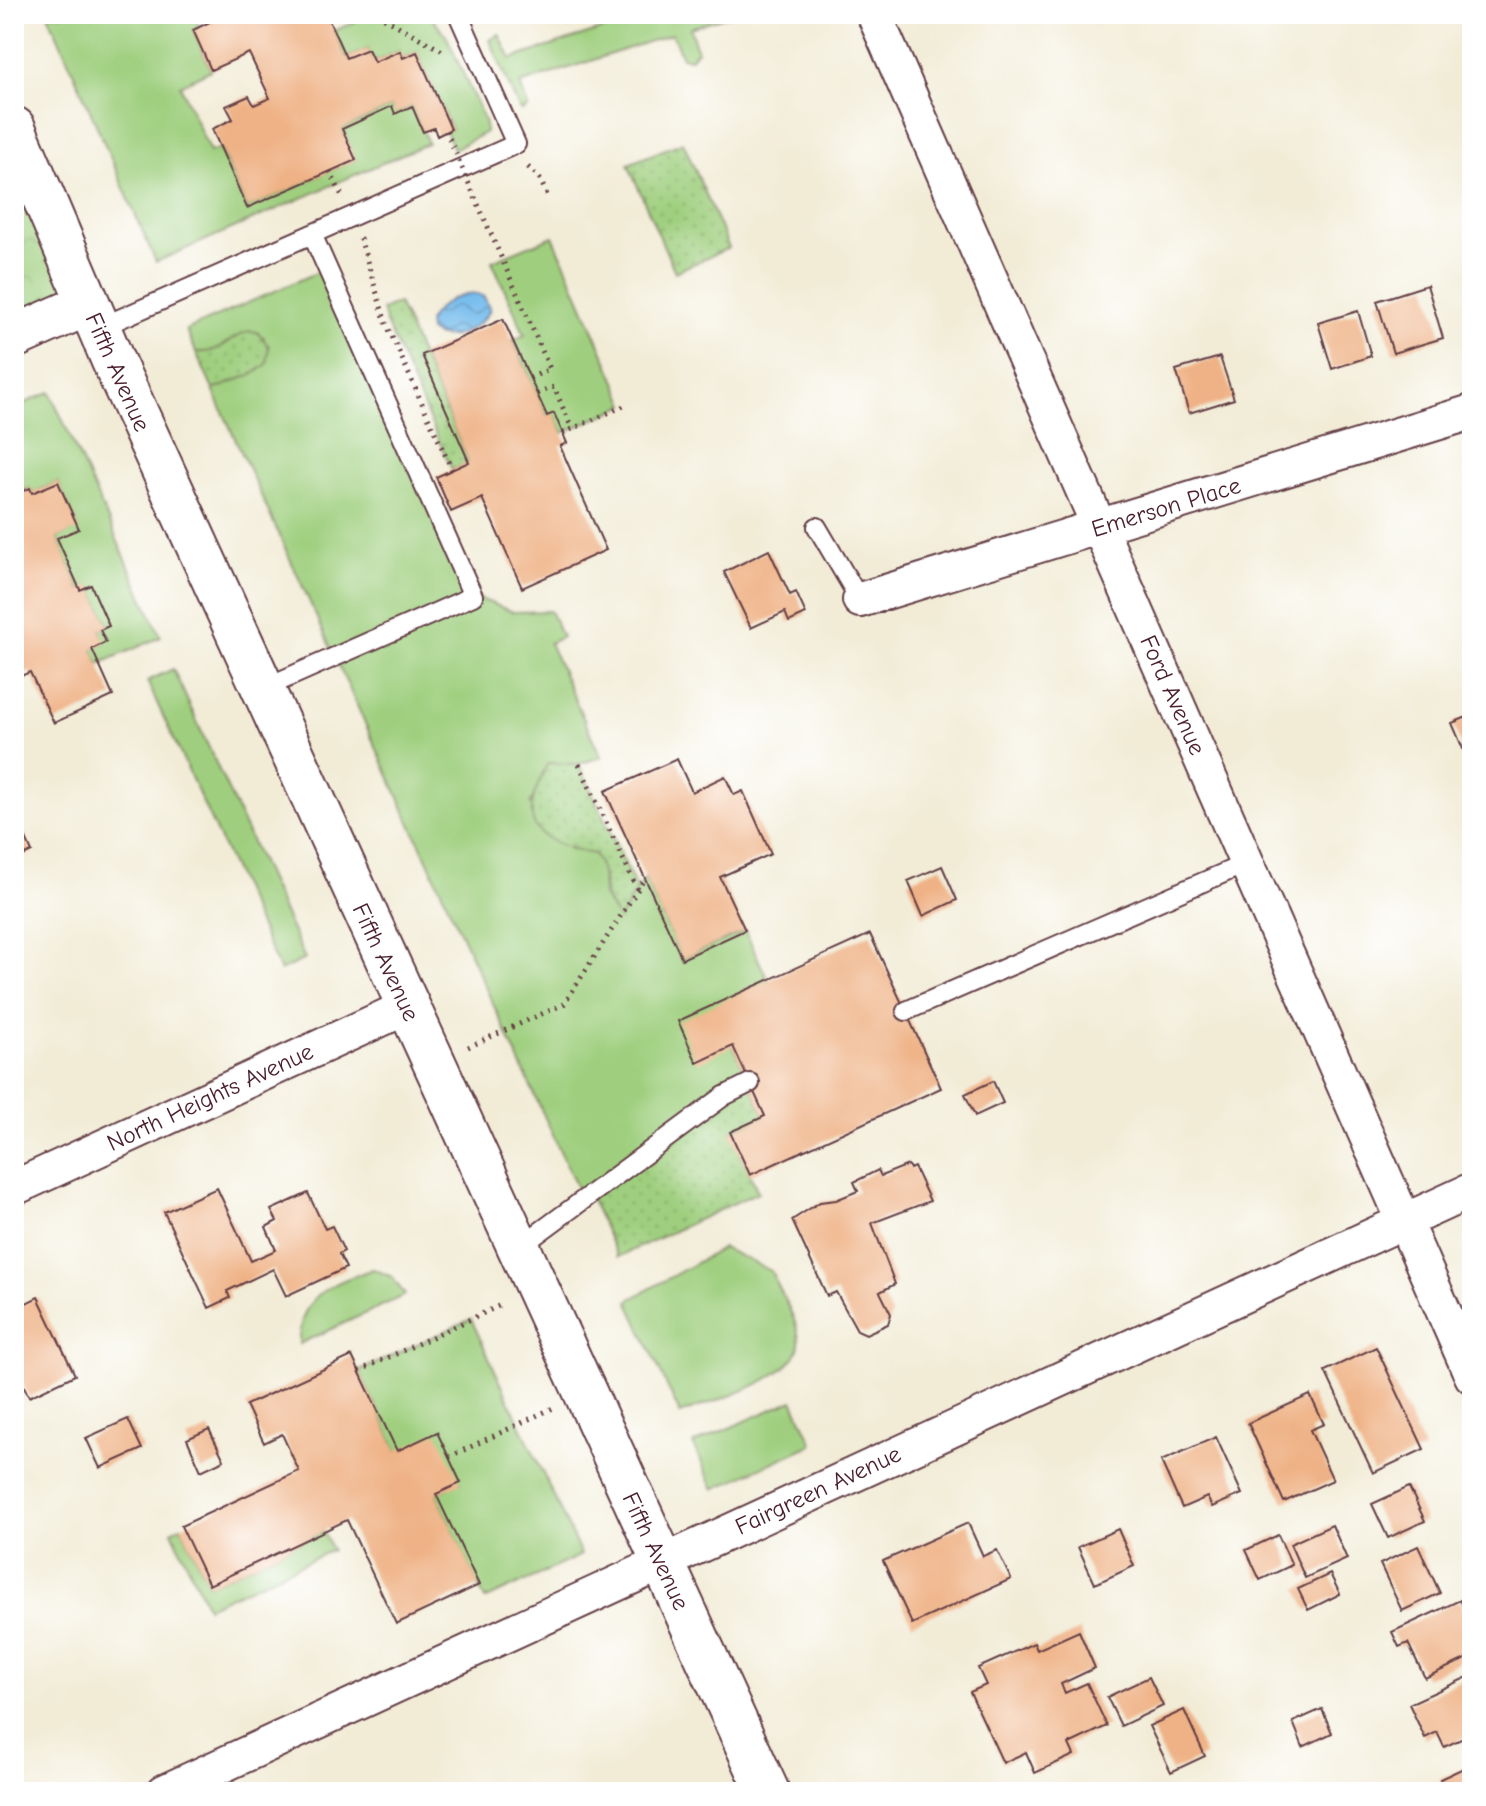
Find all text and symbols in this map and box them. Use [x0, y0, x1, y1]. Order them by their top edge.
street label: Fifth Avenue [79, 308, 157, 436]
street label: Emerson Place [1088, 471, 1244, 543]
street label: Ford Avenue [1134, 631, 1212, 759]
street label: Fifth Avenue [347, 899, 425, 1025]
street label: North Heights Avenue [103, 1037, 317, 1157]
street label: Fairgreen Avenue [731, 1439, 905, 1541]
street label: Fifth Avenue [617, 1488, 695, 1614]

